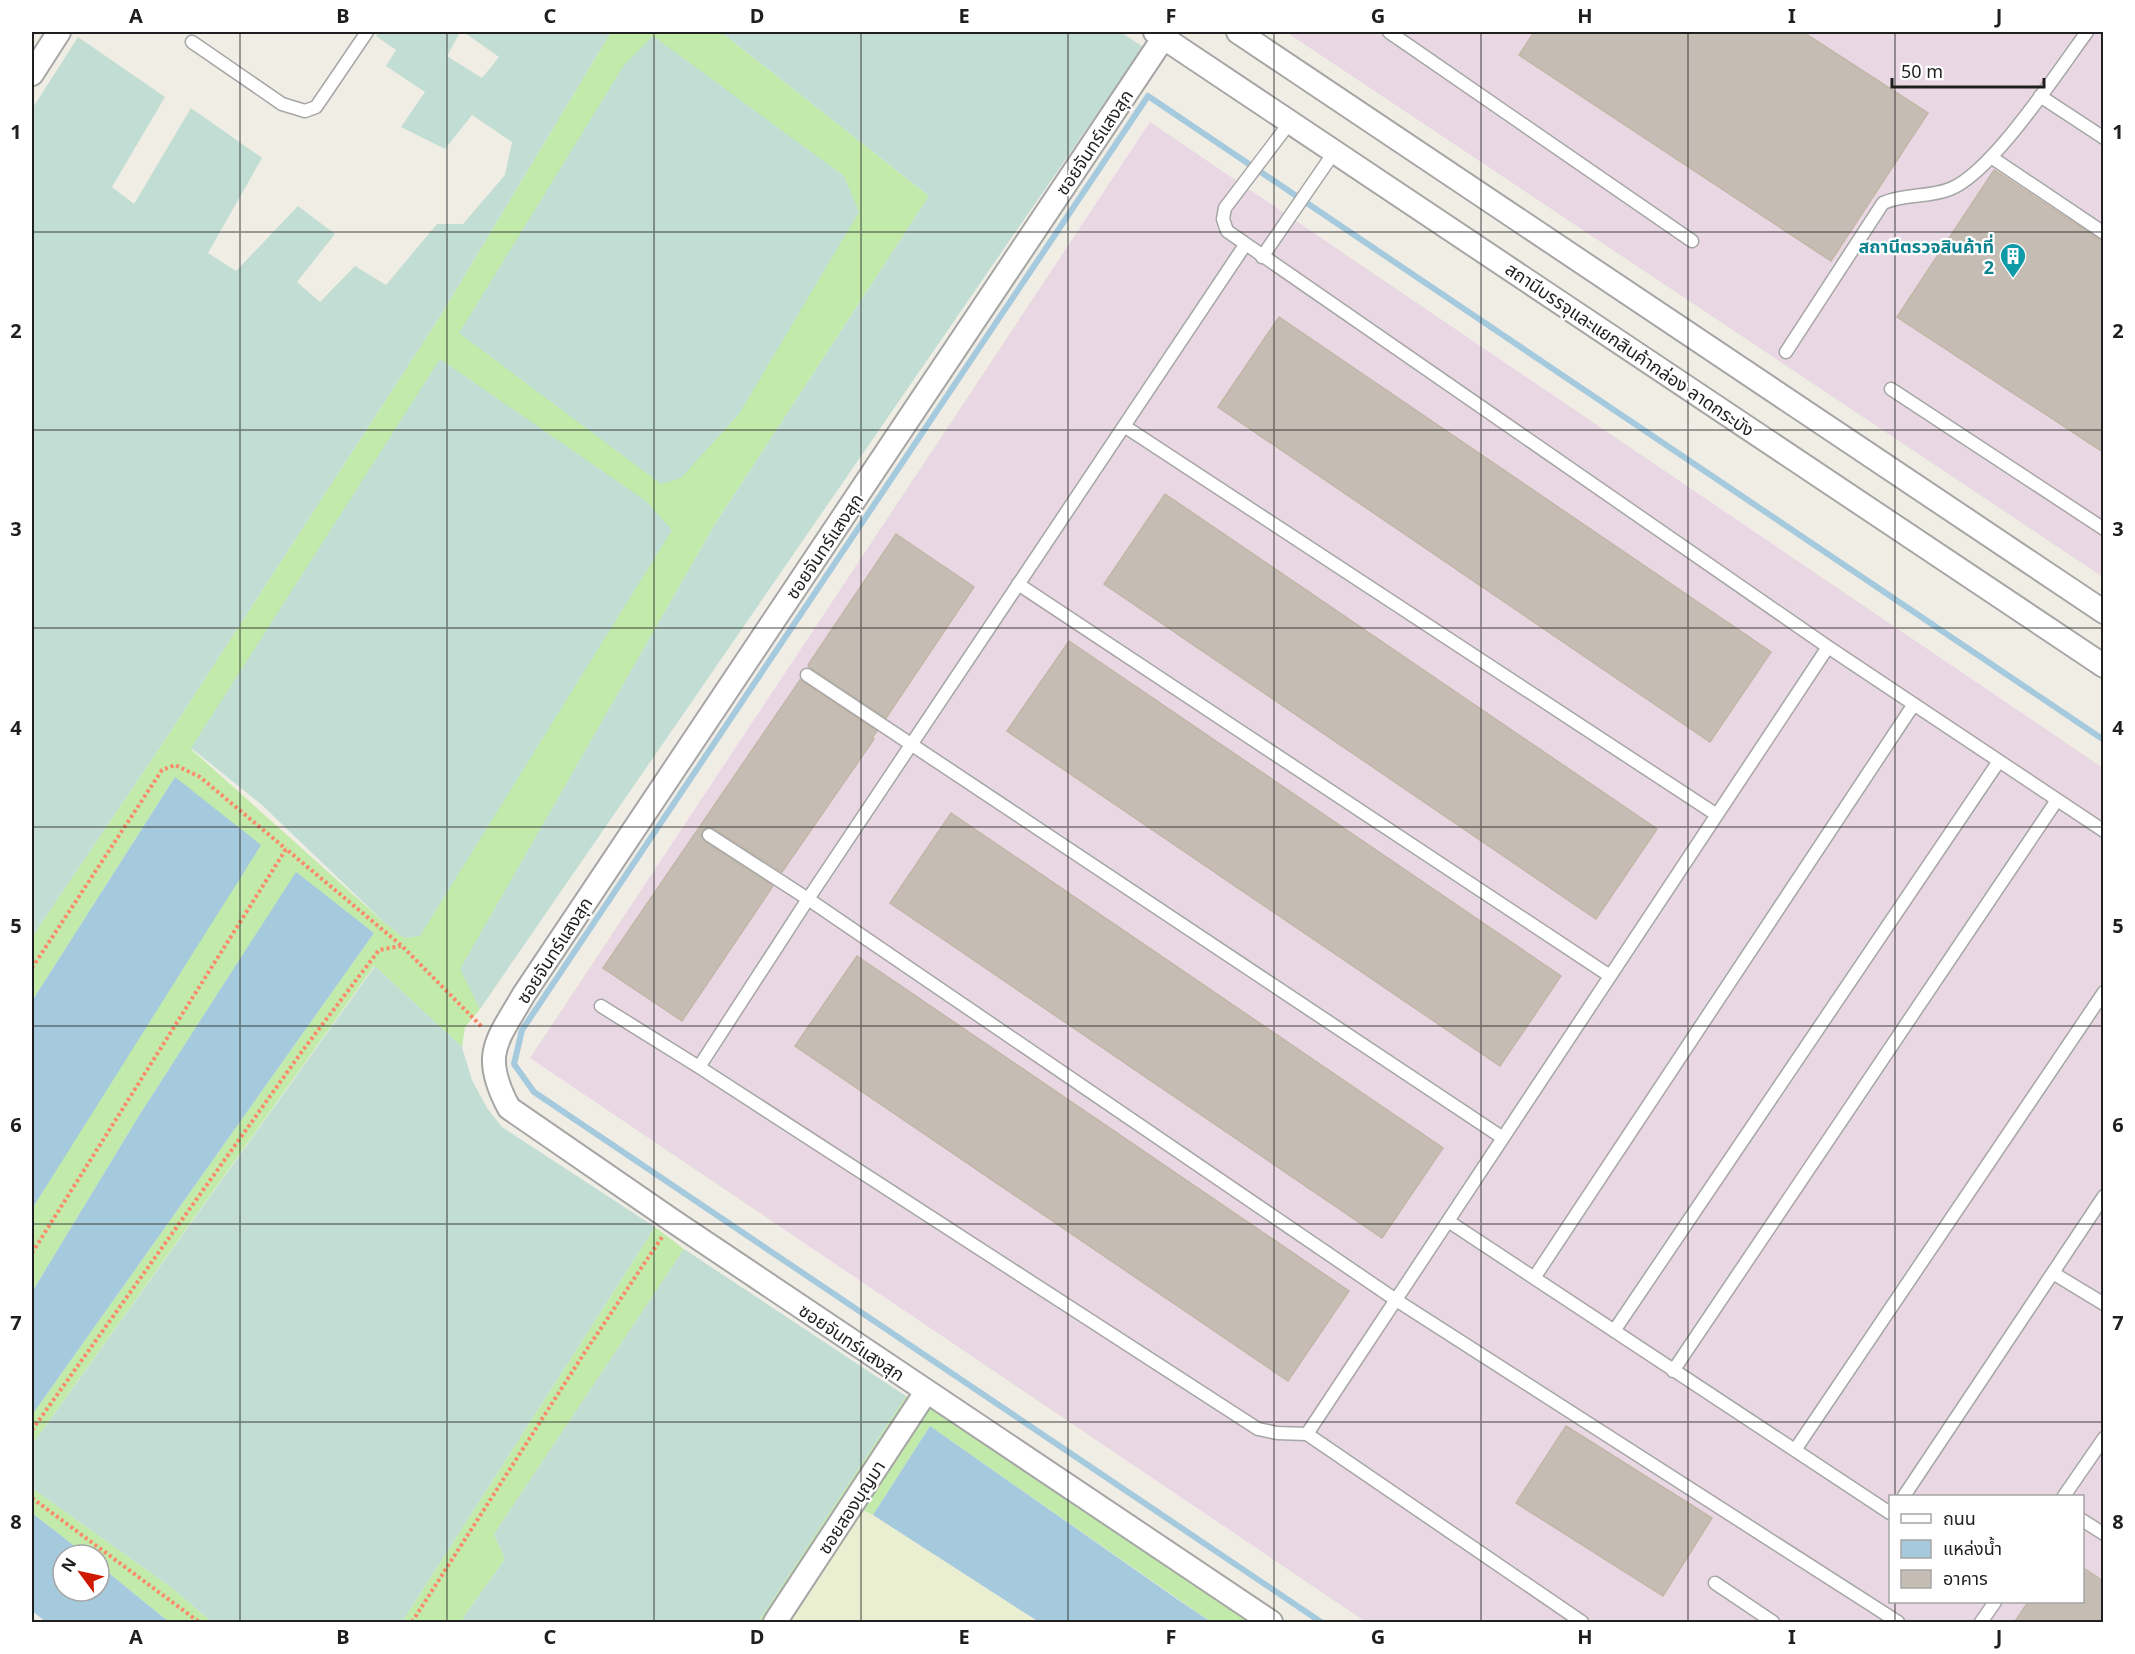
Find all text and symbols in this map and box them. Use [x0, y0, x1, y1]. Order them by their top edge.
text: A [129, 2, 143, 29]
text: B [336, 2, 350, 29]
text: C [544, 2, 557, 29]
text: D [750, 2, 764, 29]
text: E [958, 2, 970, 29]
text: F [1166, 2, 1176, 29]
text: G [1371, 2, 1385, 29]
text: H [1577, 2, 1593, 29]
text: I [1788, 2, 1796, 29]
text: J [1994, 2, 2002, 29]
scale bar [1892, 51, 2044, 89]
text: 50 m [1901, 59, 1943, 83]
street label: ซอยจันทร์แสงสุก [1050, 85, 1138, 199]
text: 1 [10, 118, 22, 145]
text: 1 [2112, 118, 2124, 145]
place label: สถานีตรวจสินค้าที่ 2 [1859, 234, 1994, 279]
building icon: สถานีตรวจสินค้าที่ 2 [1998, 241, 2028, 279]
street label: สถานีบรรจุและแยกสินค้ากล่อง ลาดกระบัง [1501, 256, 1759, 442]
text: 2 [10, 317, 22, 344]
text: 2 [2112, 317, 2124, 344]
street label: ซอยจันทร์แสงสุก [780, 489, 868, 603]
text: 3 [10, 515, 22, 542]
text: 3 [2112, 515, 2124, 542]
text: 4 [10, 714, 22, 741]
text: 4 [2112, 714, 2124, 741]
street label: ซอยจันทร์แสงสุก [511, 892, 597, 1008]
text: 5 [10, 912, 22, 939]
text: 5 [2112, 912, 2124, 939]
text: 6 [10, 1111, 22, 1138]
text: 6 [2112, 1111, 2124, 1138]
street label: ซอยจันทร์แสงสุก [795, 1298, 909, 1386]
text: 7 [10, 1309, 22, 1336]
text: 7 [2112, 1309, 2124, 1336]
street label: ซอยสองบุญมา [812, 1456, 890, 1558]
legend [1889, 1495, 2084, 1603]
text: ถนน [1943, 1506, 1976, 1530]
text: 8 [10, 1508, 22, 1535]
text: 8 [2112, 1508, 2124, 1535]
text: แหล่งน้ำ [1943, 1536, 2002, 1560]
north arrow [51, 1543, 111, 1603]
text: N [56, 1553, 81, 1576]
text: อาคาร [1943, 1566, 1988, 1590]
text: A [129, 1623, 143, 1650]
text: B [336, 1623, 350, 1650]
text: C [544, 1623, 557, 1650]
text: D [750, 1623, 764, 1650]
text: E [958, 1623, 970, 1650]
text: F [1166, 1623, 1176, 1650]
text: G [1371, 1623, 1385, 1650]
text: H [1577, 1623, 1593, 1650]
text: I [1788, 1623, 1796, 1650]
text: J [1994, 1623, 2002, 1650]

